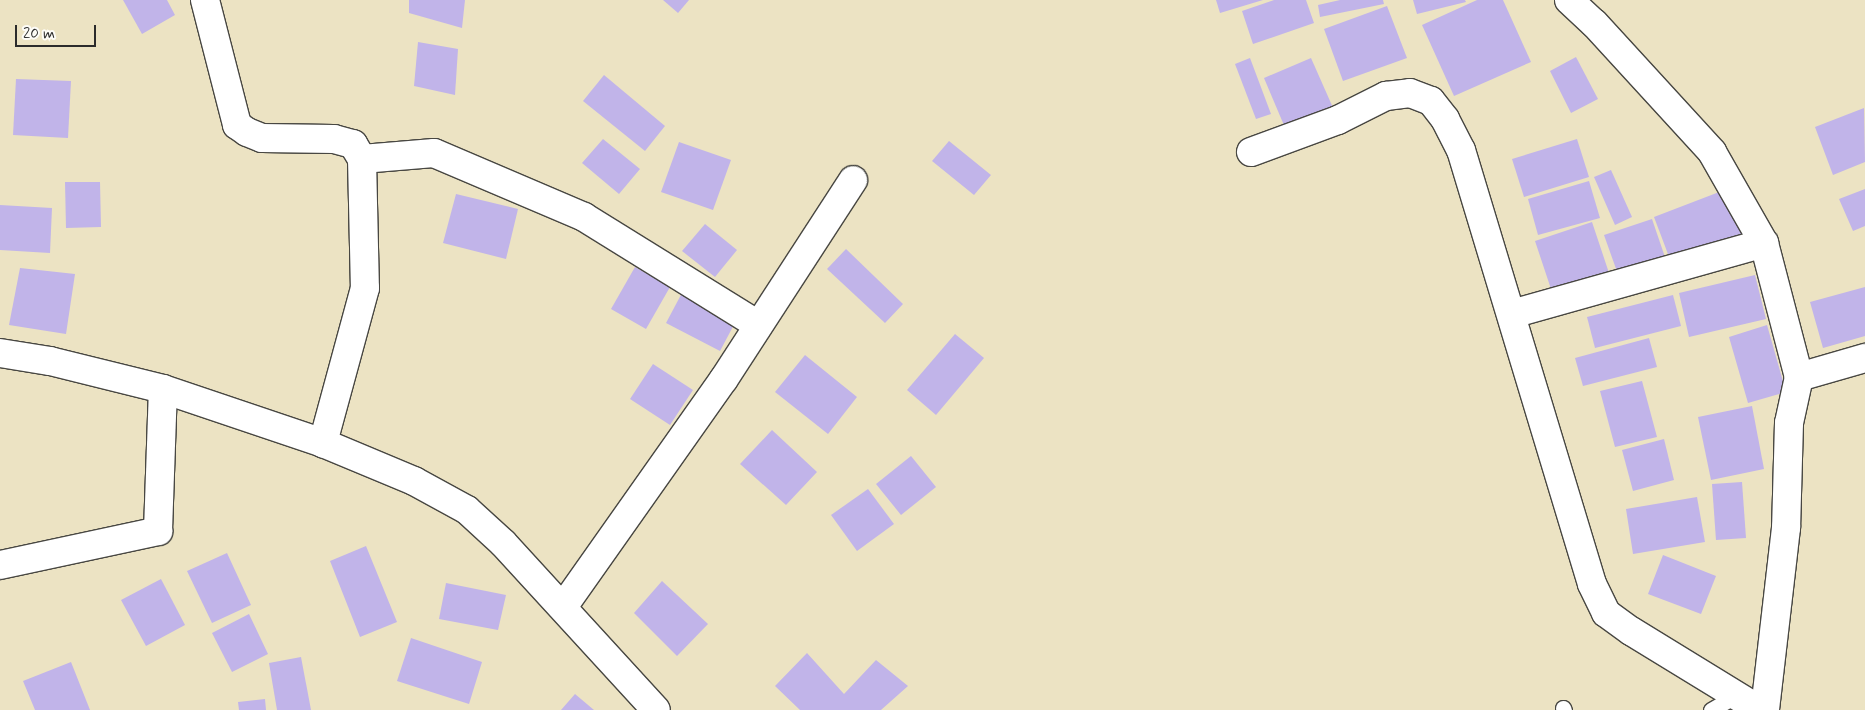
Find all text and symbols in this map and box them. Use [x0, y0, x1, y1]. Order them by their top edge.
scale bar [18, 15, 99, 47]
text: 20 m [23, 24, 55, 44]

